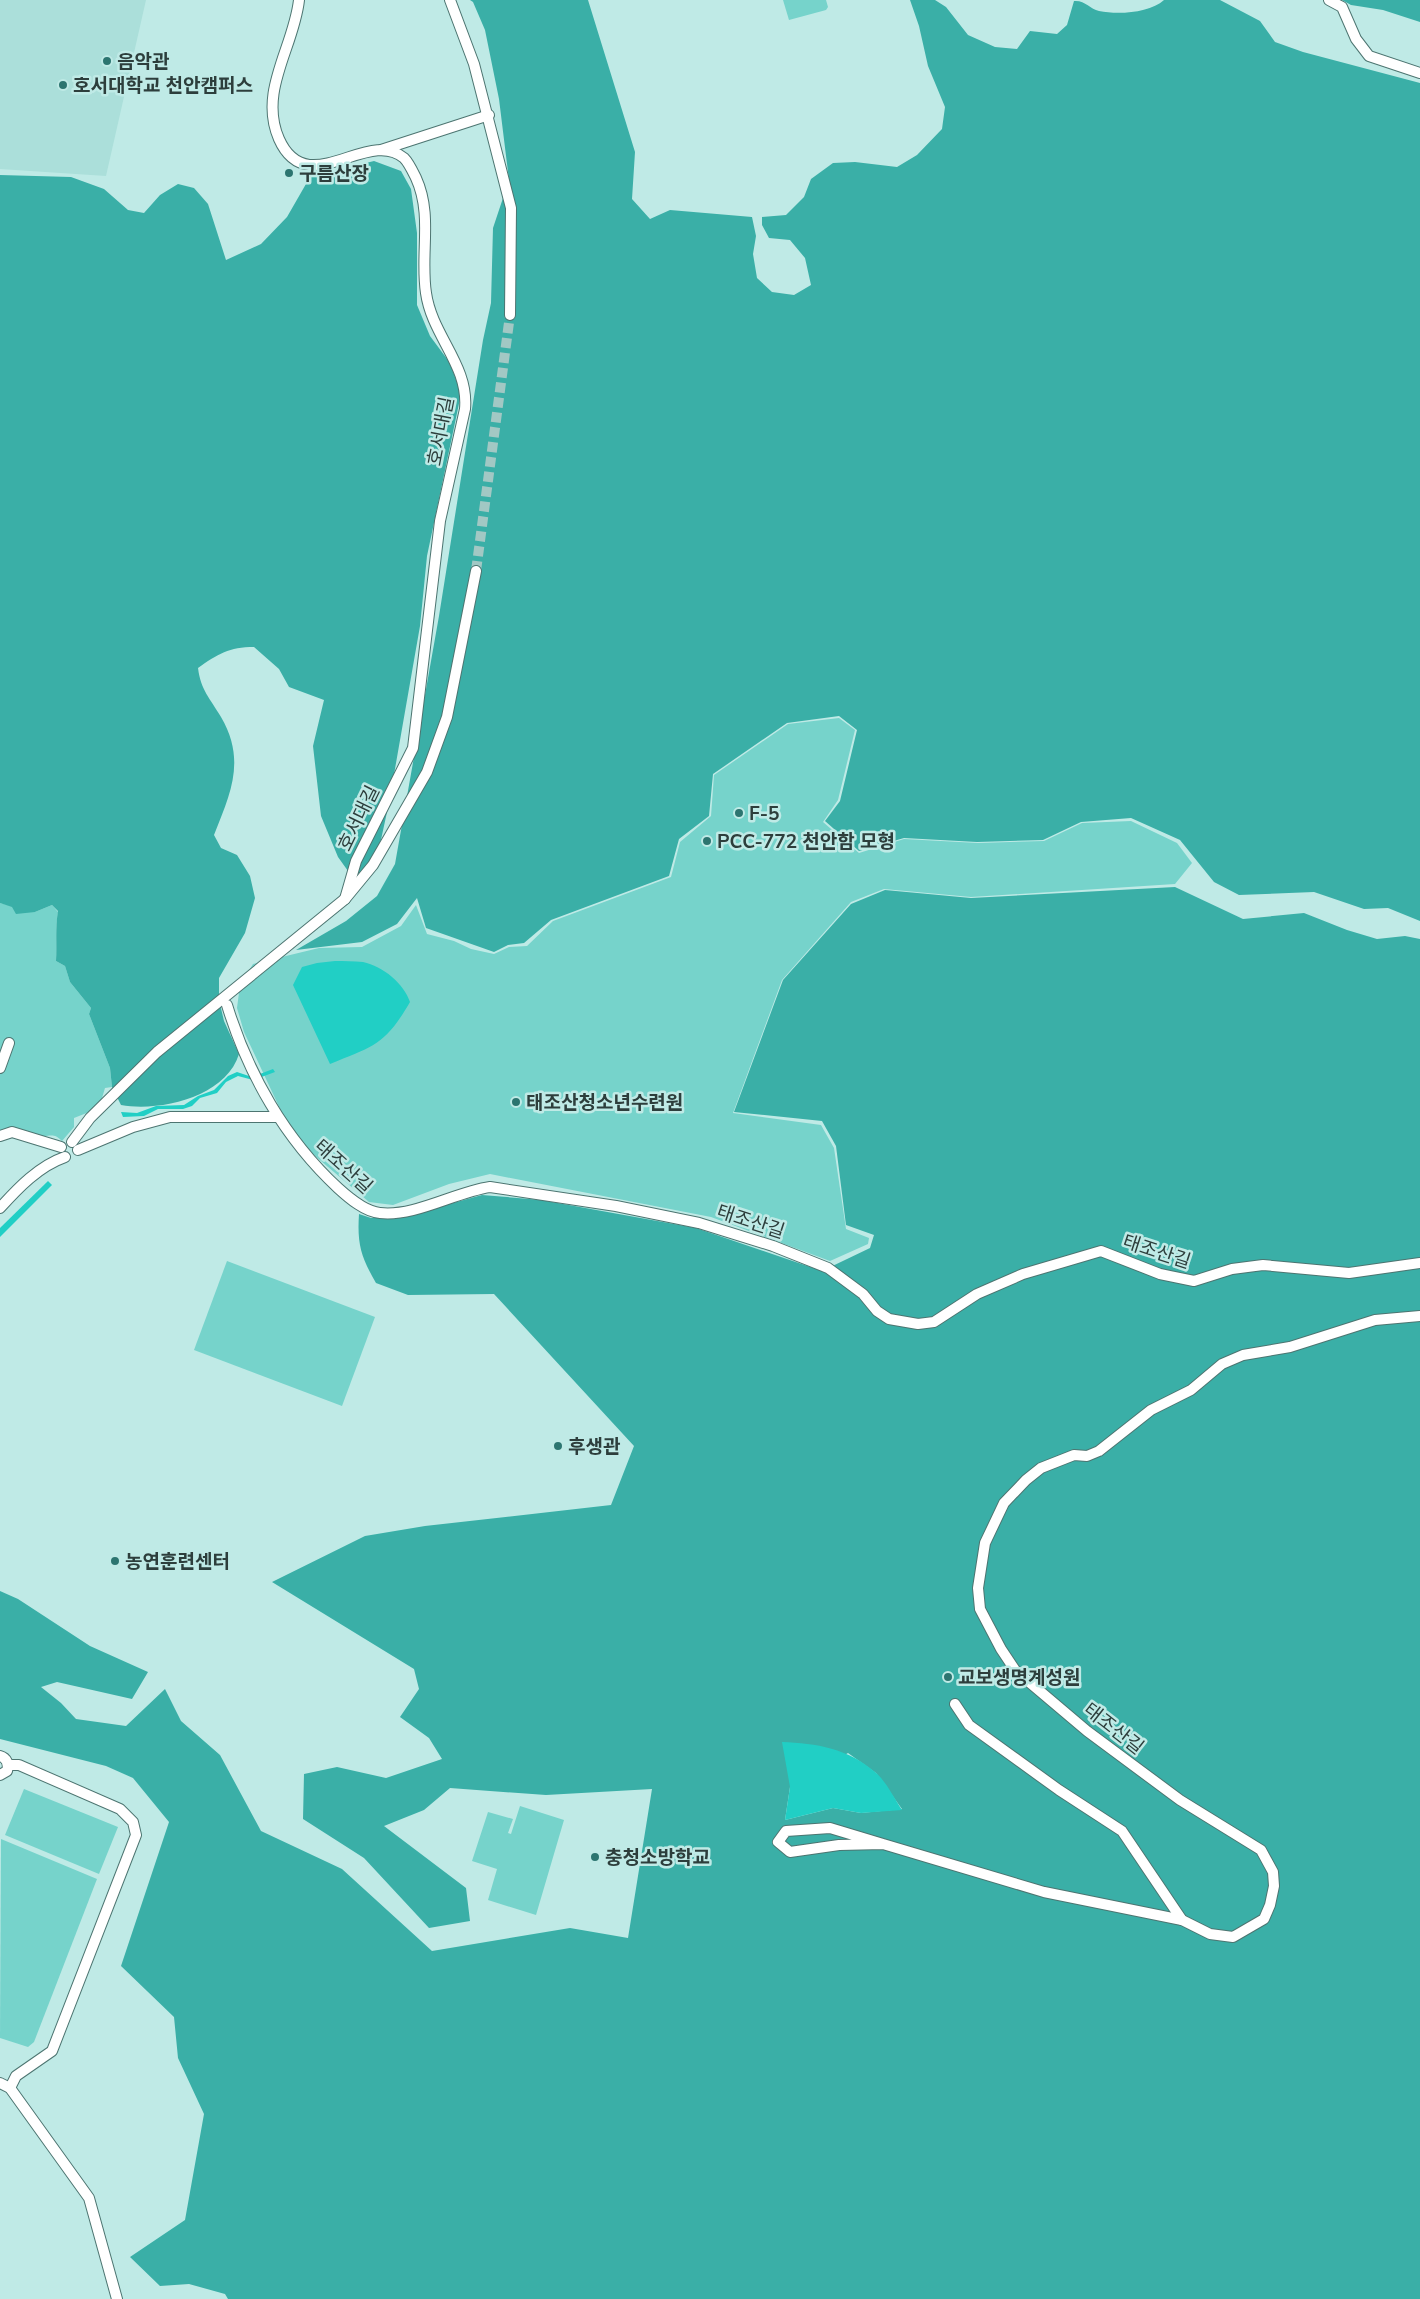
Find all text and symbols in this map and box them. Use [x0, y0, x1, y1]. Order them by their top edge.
place label: 음악관 [117, 49, 170, 73]
marker: 음악관 [101, 55, 113, 67]
place label: 호서대학교 천안캠퍼스 [73, 73, 253, 97]
marker: 호서대학교 천안캠퍼스 [57, 79, 69, 91]
place label: 구름산장 [299, 161, 369, 185]
marker: 구름산장 [283, 167, 295, 179]
street label: 호서대길 [422, 394, 458, 468]
street label: 호서대길 [332, 781, 384, 855]
place label: F-5 [749, 801, 779, 825]
marker: F-5 [733, 807, 745, 819]
place label: PCC-772 천안함 모형 [717, 829, 895, 853]
marker: PCC-772 천안함 모형 [701, 835, 713, 847]
place label: 태조산청소년수련원 [526, 1090, 683, 1114]
marker: 태조산청소년수련원 [510, 1096, 522, 1108]
street label: 태조산길 [310, 1134, 378, 1198]
street label: 태조산길 [714, 1199, 788, 1243]
street label: 태조산길 [1120, 1229, 1194, 1273]
place label: 후생관 [568, 1434, 621, 1458]
marker: 후생관 [552, 1440, 564, 1452]
place label: 농연훈련센터 [125, 1549, 230, 1573]
marker: 농연훈련센터 [109, 1555, 121, 1567]
place label: 교보생명계성원 [958, 1665, 1080, 1689]
marker: 교보생명계성원 [942, 1671, 954, 1683]
street label: 태조산길 [1079, 1697, 1149, 1759]
place label: 충청소방학교 [605, 1845, 710, 1869]
marker: 충청소방학교 [589, 1851, 601, 1863]

